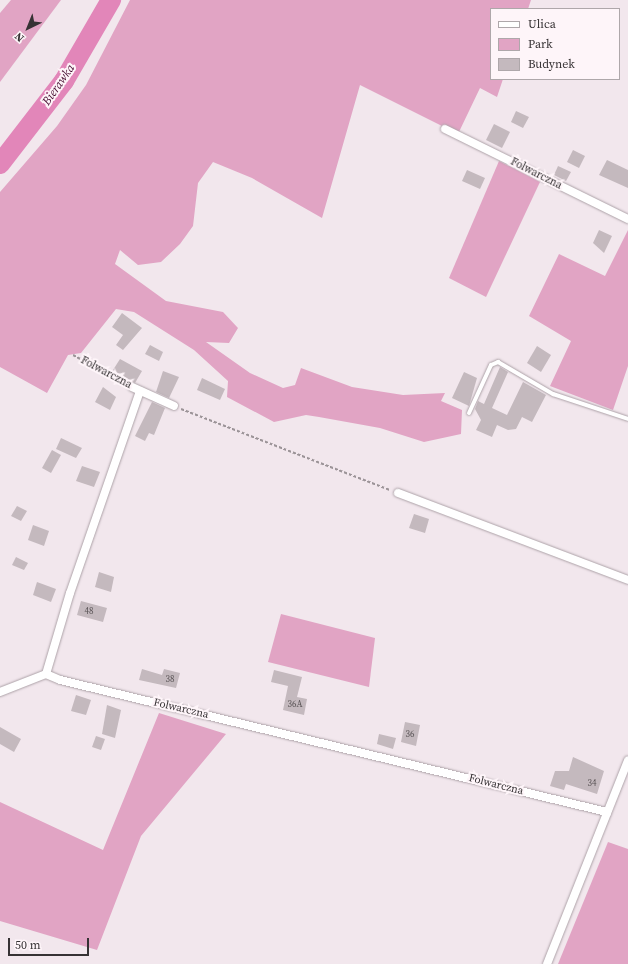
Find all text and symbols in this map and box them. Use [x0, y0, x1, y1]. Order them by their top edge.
north arrow [8, 8, 48, 48]
legend [490, 8, 620, 80]
text: Ulica [528, 16, 556, 32]
text: N [11, 29, 28, 45]
text: Park [528, 36, 553, 52]
text: Budynek [528, 56, 575, 72]
water label: Bierawka [40, 62, 78, 108]
street label: Folwarczna [508, 155, 564, 193]
street label: Folwarczna [78, 354, 134, 392]
house number: 48 [85, 606, 93, 616]
house number: 38 [166, 674, 174, 684]
street label: Folwarczna [152, 696, 210, 722]
house number: 36A [288, 699, 302, 709]
house number: 36 [406, 729, 414, 739]
street label: Folwarczna [467, 772, 525, 798]
house number: 34 [588, 778, 596, 788]
scale bar [10, 930, 91, 956]
text: 50 m [15, 937, 41, 953]

